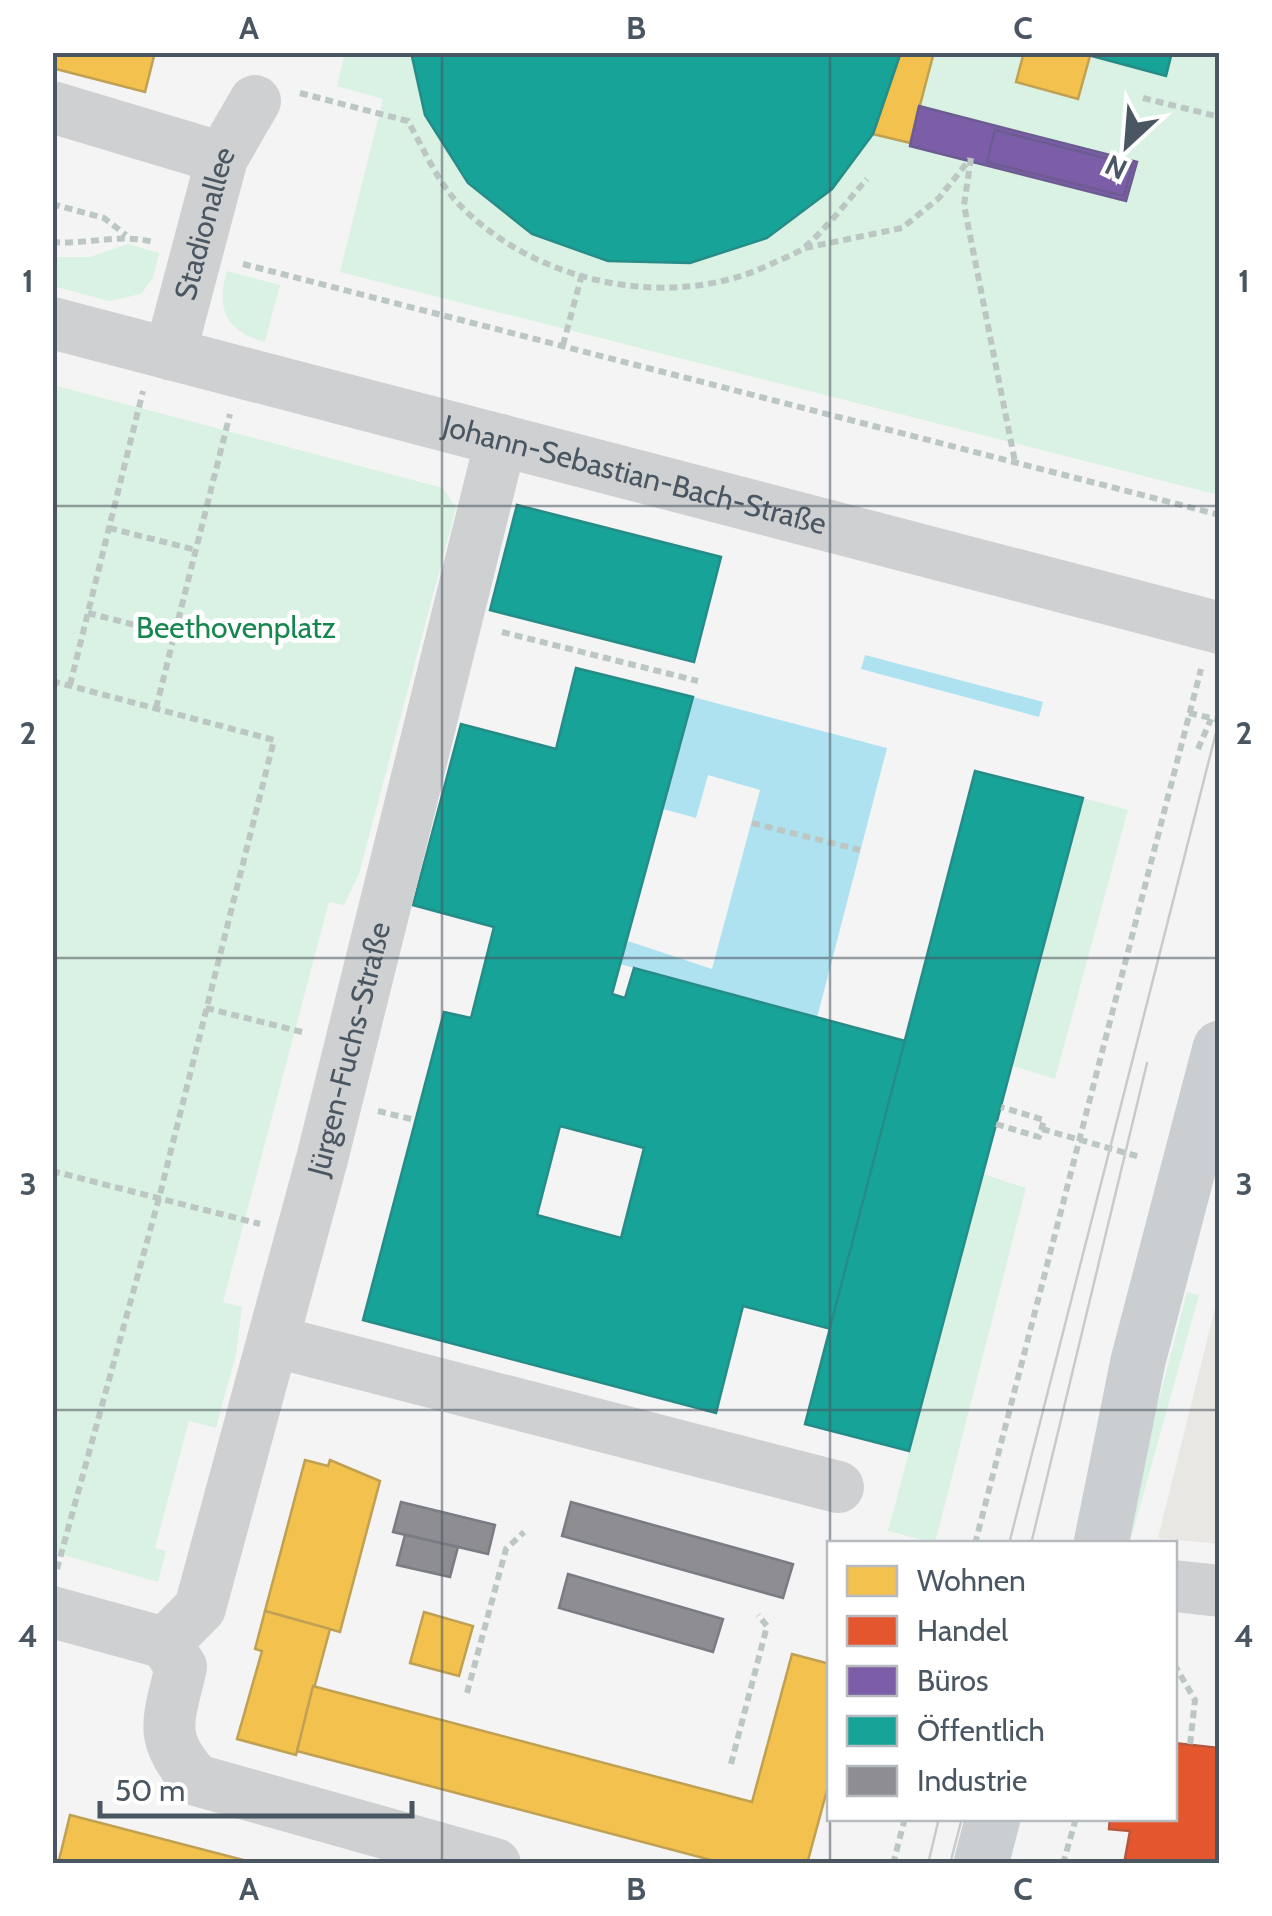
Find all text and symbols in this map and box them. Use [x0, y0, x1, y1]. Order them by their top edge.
text: A [239, 8, 259, 47]
text: B [626, 8, 646, 47]
text: C [1013, 8, 1033, 47]
north arrow [1077, 95, 1177, 195]
street label: Stadionallee [166, 139, 243, 304]
text: N [1100, 148, 1132, 187]
text: 1 [22, 261, 34, 300]
text: 1 [1238, 261, 1250, 300]
street label: Johann-Sebastian-Bach-Straße [438, 407, 830, 542]
park label: Beethovenplatz [136, 609, 336, 646]
text: 2 [20, 713, 36, 752]
text: 2 [1236, 713, 1252, 752]
street label: Jürgen-Fuchs-Straße [299, 918, 398, 1181]
text: 3 [19, 1164, 37, 1203]
text: 3 [1235, 1164, 1253, 1203]
legend [827, 1541, 1177, 1821]
text: Wohnen [917, 1562, 1026, 1599]
text: Handel [917, 1612, 1008, 1649]
text: 4 [18, 1616, 38, 1655]
text: 4 [1234, 1616, 1254, 1655]
text: Büros [917, 1662, 989, 1699]
text: Öffentlich [917, 1712, 1045, 1749]
scale bar [100, 1756, 412, 1818]
text: Industrie [917, 1762, 1027, 1799]
text: 50 m [115, 1772, 185, 1809]
text: A [239, 1869, 259, 1908]
text: B [626, 1869, 646, 1908]
text: C [1013, 1869, 1033, 1908]

